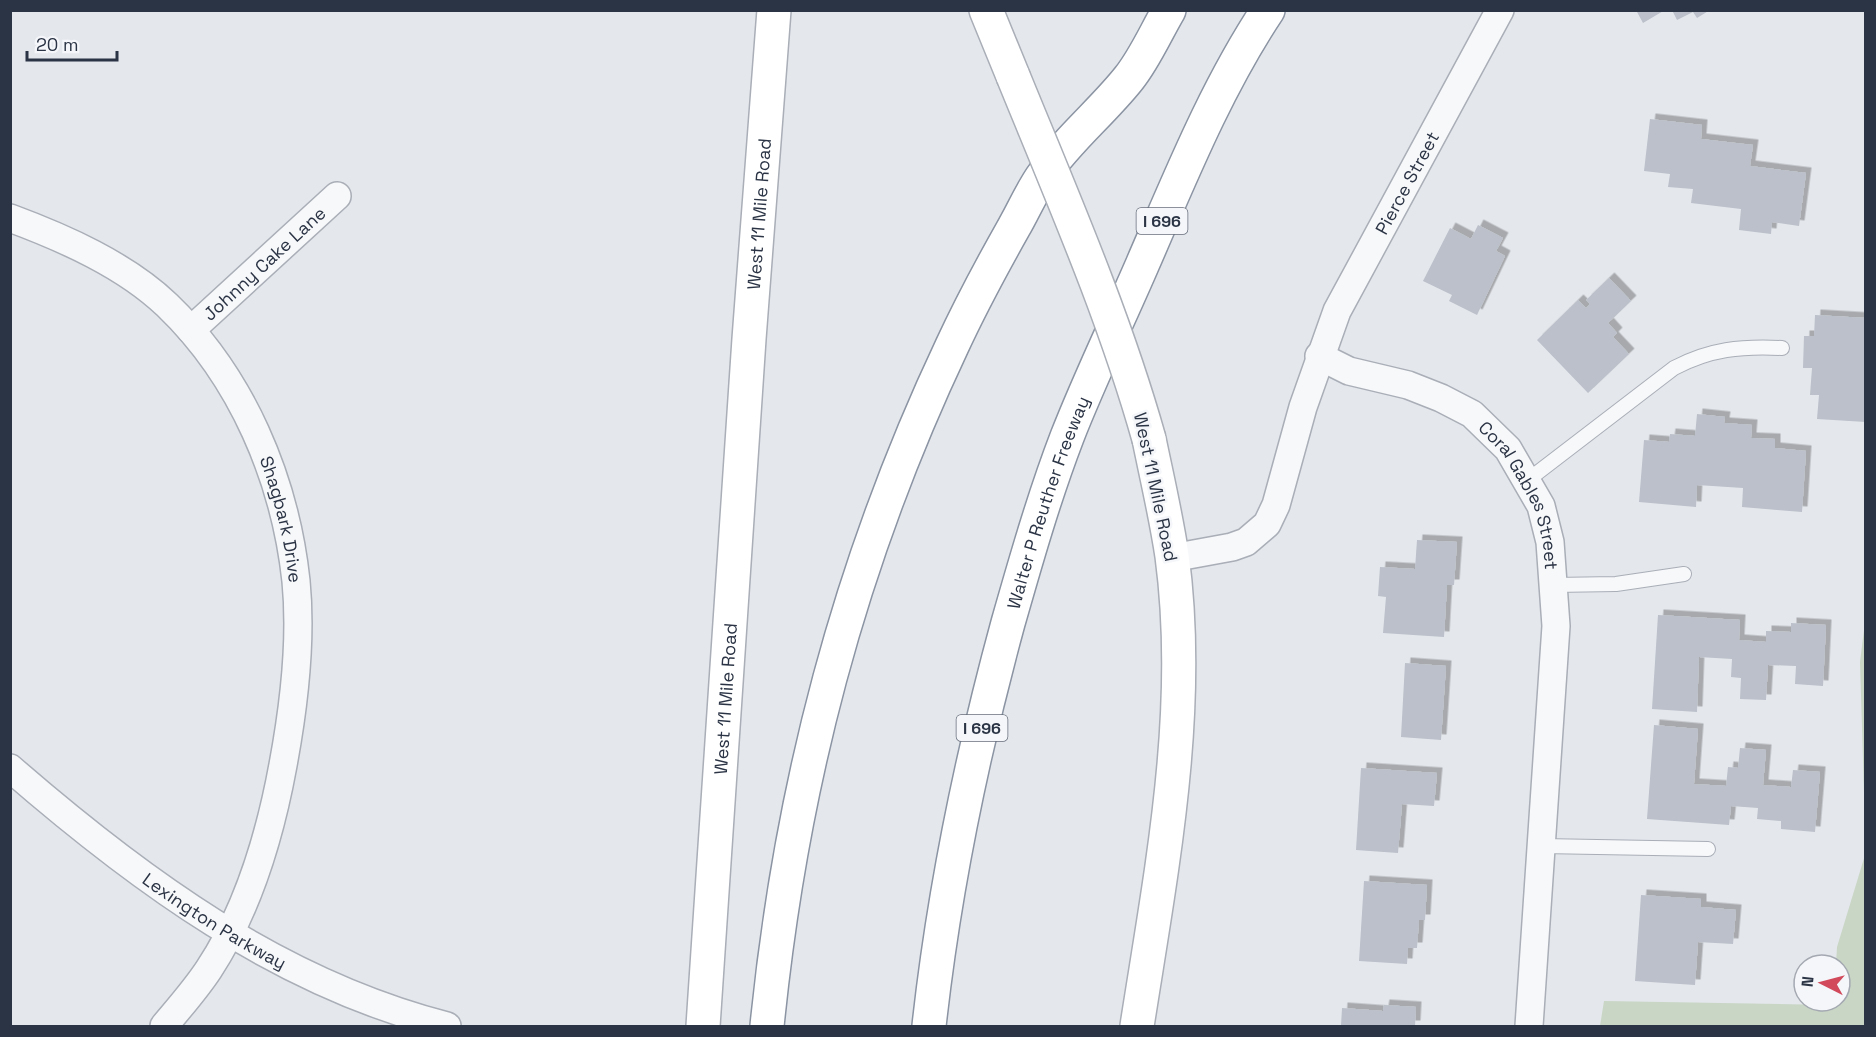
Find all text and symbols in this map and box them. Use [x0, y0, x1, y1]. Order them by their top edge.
scale bar [27, 24, 117, 62]
text: 20 m [36, 33, 79, 56]
street label: Pierce Street [1369, 127, 1444, 238]
street label: West 11 Mile Road [741, 137, 776, 291]
street label: Johnny Cake Lane [198, 201, 330, 325]
road number: I 696 [1136, 208, 1188, 234]
street label: Walter P Reuther Freeway [1001, 392, 1094, 611]
street label: West 11 Mile Road [1129, 410, 1183, 564]
street label: Coral Gables Street [1474, 416, 1563, 570]
street label: Shagbark Drive [255, 452, 308, 584]
street label: West 11 Mile Road [708, 622, 741, 775]
road number: I 696 [956, 715, 1008, 741]
street label: Lexington Parkway [138, 867, 291, 974]
north arrow [1792, 953, 1852, 1013]
text: N [1797, 975, 1819, 988]

